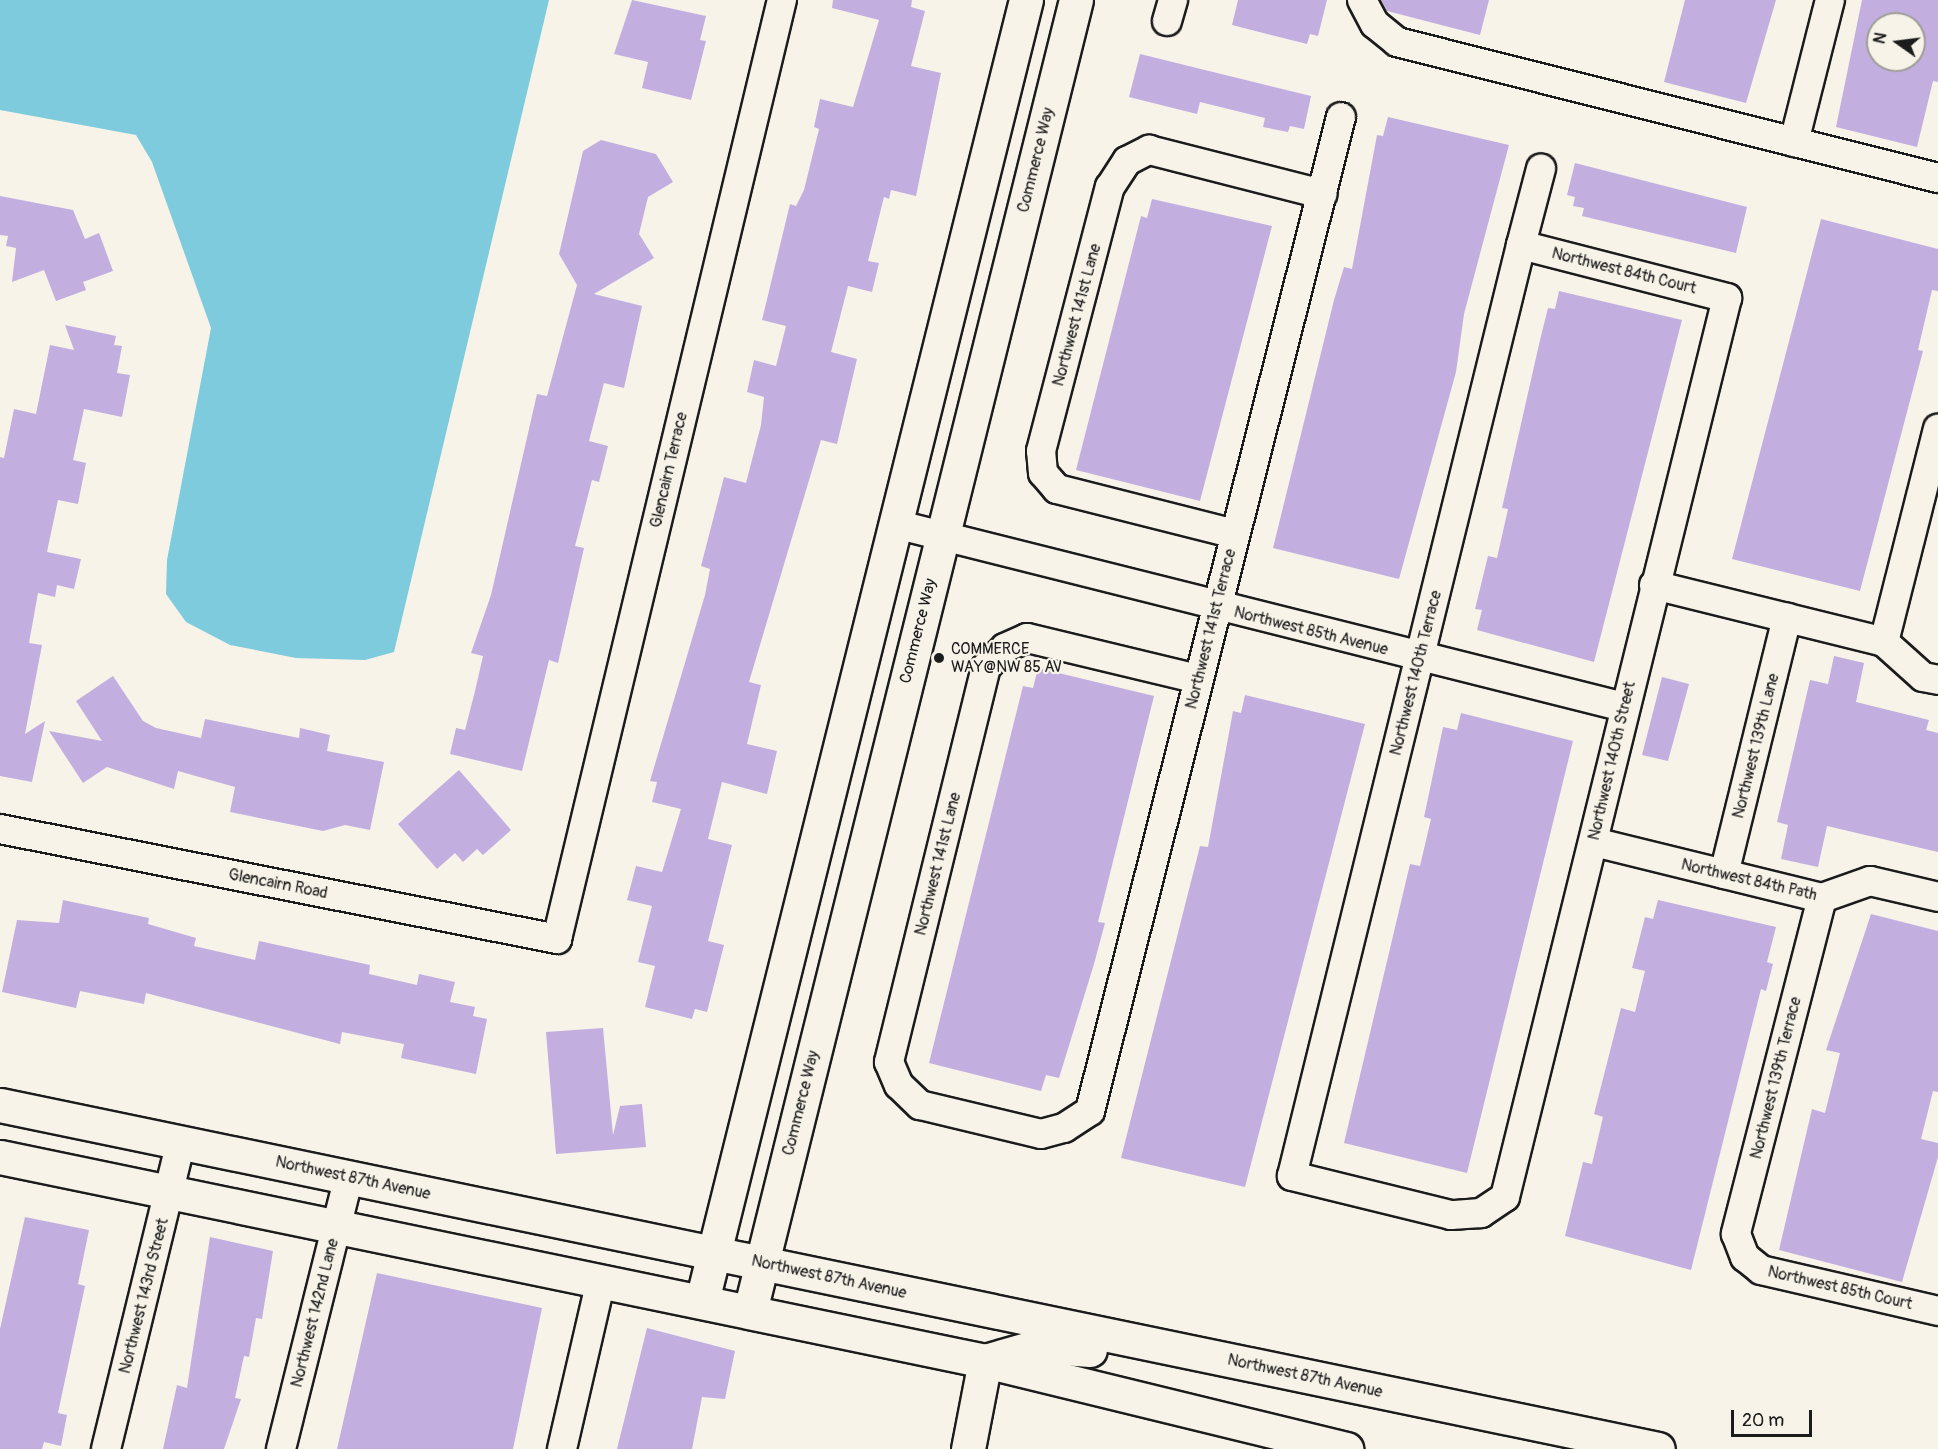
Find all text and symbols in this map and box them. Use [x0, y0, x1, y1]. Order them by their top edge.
north arrow [1866, 12, 1926, 72]
text: N [1869, 30, 1891, 46]
street label: Commerce Way [1014, 106, 1058, 214]
street label: Northwest 141st Lane [1049, 242, 1105, 388]
street label: Northwest 84th Court [1550, 244, 1698, 298]
street label: Glencairn Terrace [646, 410, 692, 530]
street label: Northwest 141st Terrace [1182, 547, 1240, 711]
street label: Commerce Way [896, 577, 940, 685]
street label: Northwest 140th Terrace [1386, 588, 1446, 758]
street label: Northwest 85th Avenue [1232, 603, 1390, 659]
place label: COMMERCE WAY@NW 85 AV [951, 639, 1062, 677]
marker: COMMERCE WAY@NW 85 AV [932, 651, 946, 665]
street label: Northwest 139th Lane [1729, 672, 1783, 820]
street label: Northwest 140th Street [1584, 680, 1640, 842]
street label: Northwest 141st Lane [911, 791, 965, 937]
street label: Northwest 84th Path [1679, 855, 1819, 905]
street label: Glencairn Road [227, 865, 329, 903]
street label: Northwest 139th Terrace [1747, 995, 1805, 1161]
street label: Commerce Way [779, 1049, 823, 1157]
street label: Northwest 87th Avenue [274, 1152, 432, 1204]
street label: Northwest 143rd Street [115, 1216, 173, 1376]
street label: Northwest 142nd Lane [287, 1237, 343, 1389]
street label: Northwest 87th Avenue [750, 1251, 908, 1303]
street label: Northwest 85th Court [1766, 1262, 1914, 1314]
street label: Northwest 87th Avenue [1226, 1350, 1384, 1402]
scale bar [1734, 1398, 1815, 1436]
text: 20 m [1742, 1409, 1784, 1432]

